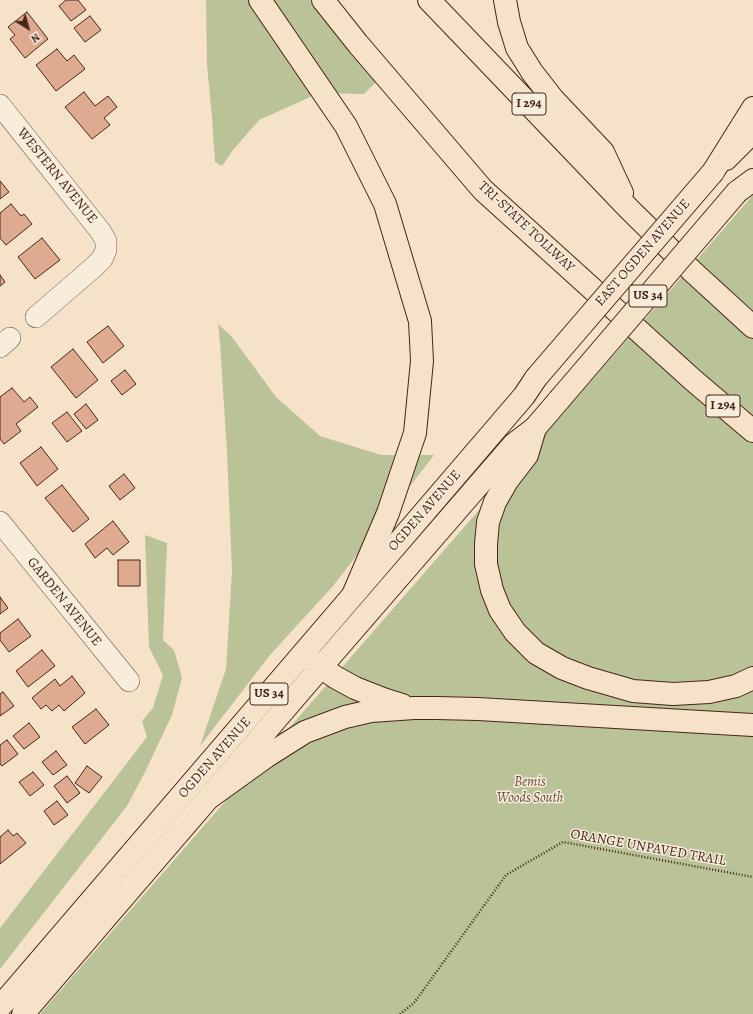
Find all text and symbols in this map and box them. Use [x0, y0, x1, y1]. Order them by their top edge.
north arrow [8, 8, 48, 48]
text: N [28, 30, 43, 46]
road number: I 294 [512, 93, 546, 115]
street label: WESTERN AVENUE [13, 125, 101, 227]
street label: TRI-STATE TOLLWAY [474, 178, 578, 276]
street label: EAST OGDEN AVENUE [592, 196, 694, 310]
road number: US 34 [629, 285, 667, 307]
road number: I 294 [706, 395, 740, 417]
street label: OGDEN AVENUE [385, 467, 465, 555]
street label: GARDEN AVENUE [23, 554, 105, 650]
road number: US 34 [250, 683, 288, 705]
street label: OGDEN AVENUE [175, 714, 255, 802]
park label: Bemis Woods South [497, 775, 563, 808]
street label: ORANGE UNPAVED TRAIL [569, 826, 727, 870]

